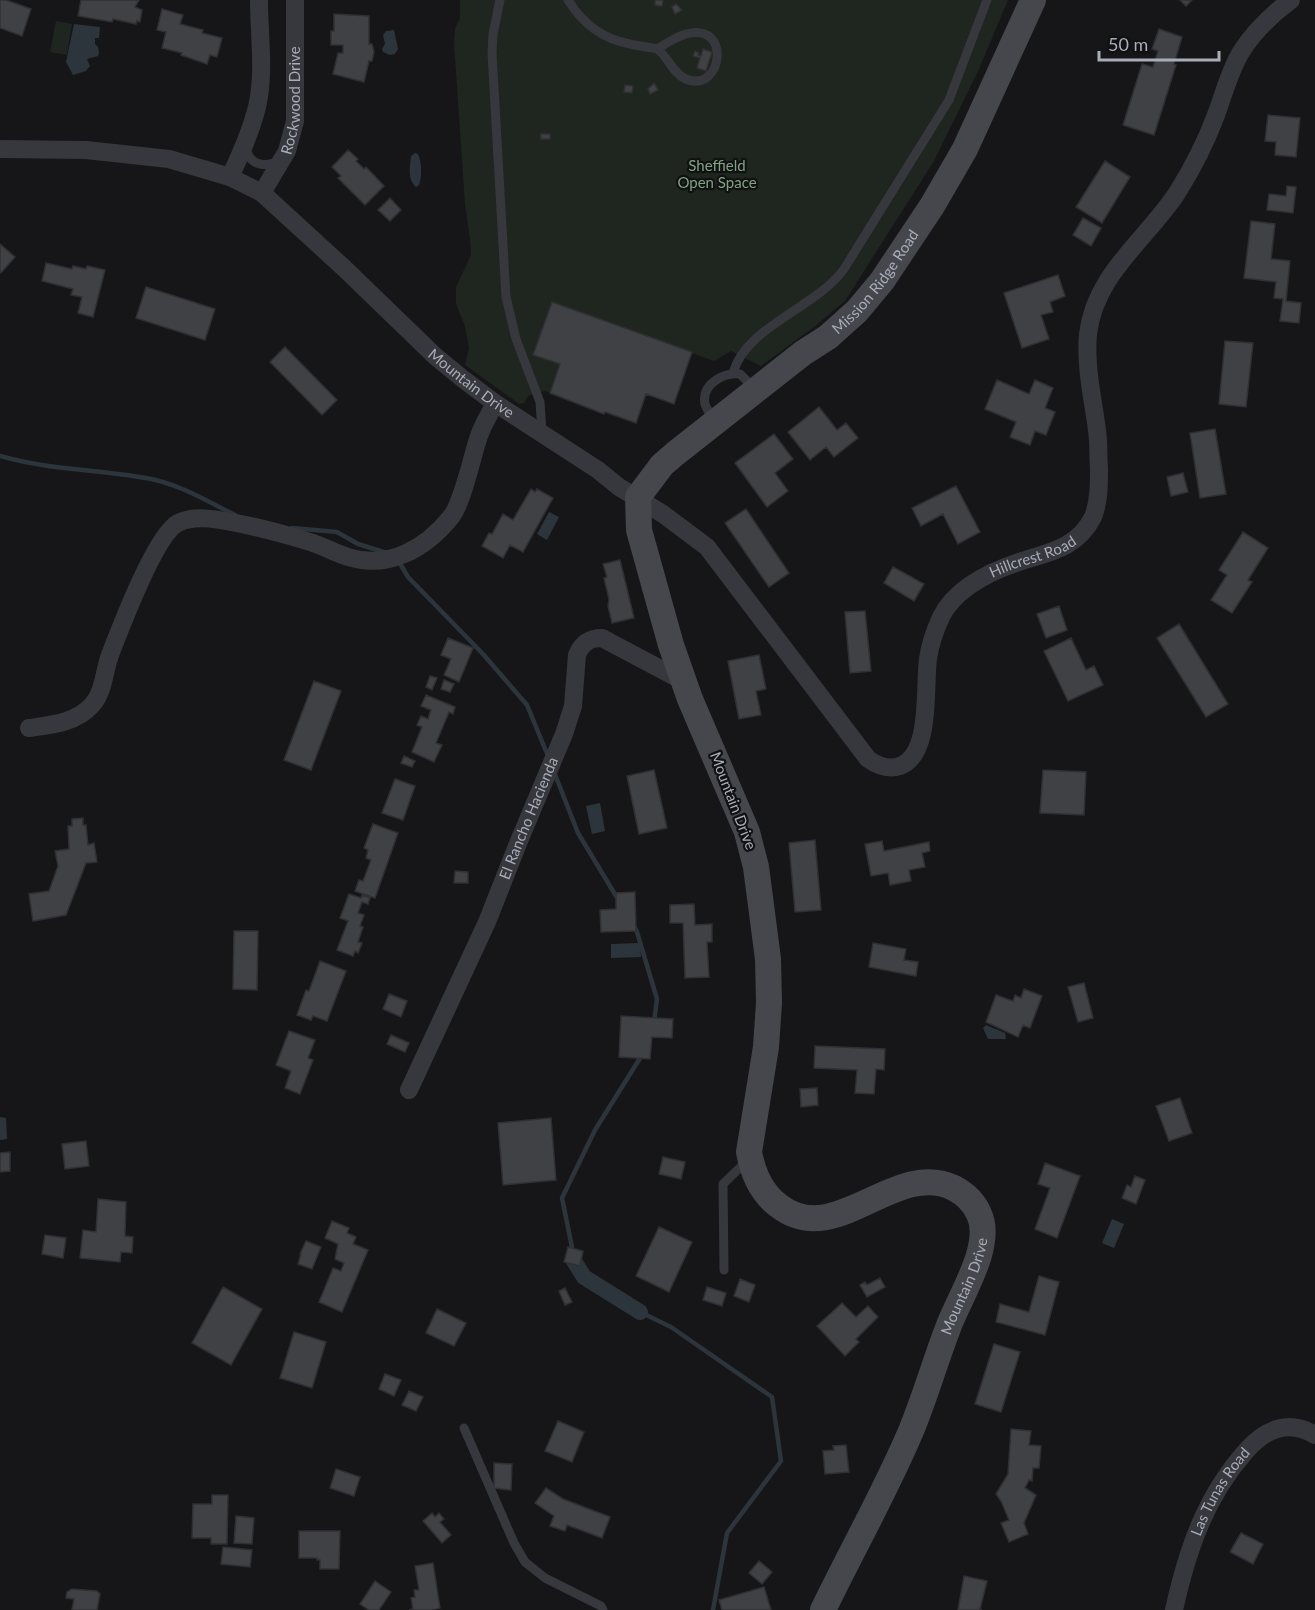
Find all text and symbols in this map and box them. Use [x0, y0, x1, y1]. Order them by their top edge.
scale bar [1099, 24, 1219, 62]
text: 50 m [1108, 33, 1148, 55]
street label: Rockwood Drive [276, 46, 303, 156]
park label: Sheffield Open Space [677, 156, 757, 191]
street label: Mission Ridge Road [828, 226, 922, 337]
street label: Mountain Drive [425, 344, 518, 421]
street label: Hillcrest Road [986, 531, 1079, 581]
street label: Mountain Drive [707, 749, 761, 852]
street label: El Rancho Hacienda [495, 754, 561, 882]
street label: Mountain Drive [936, 1236, 990, 1337]
street label: Las Tunas Road [1186, 1443, 1253, 1538]

